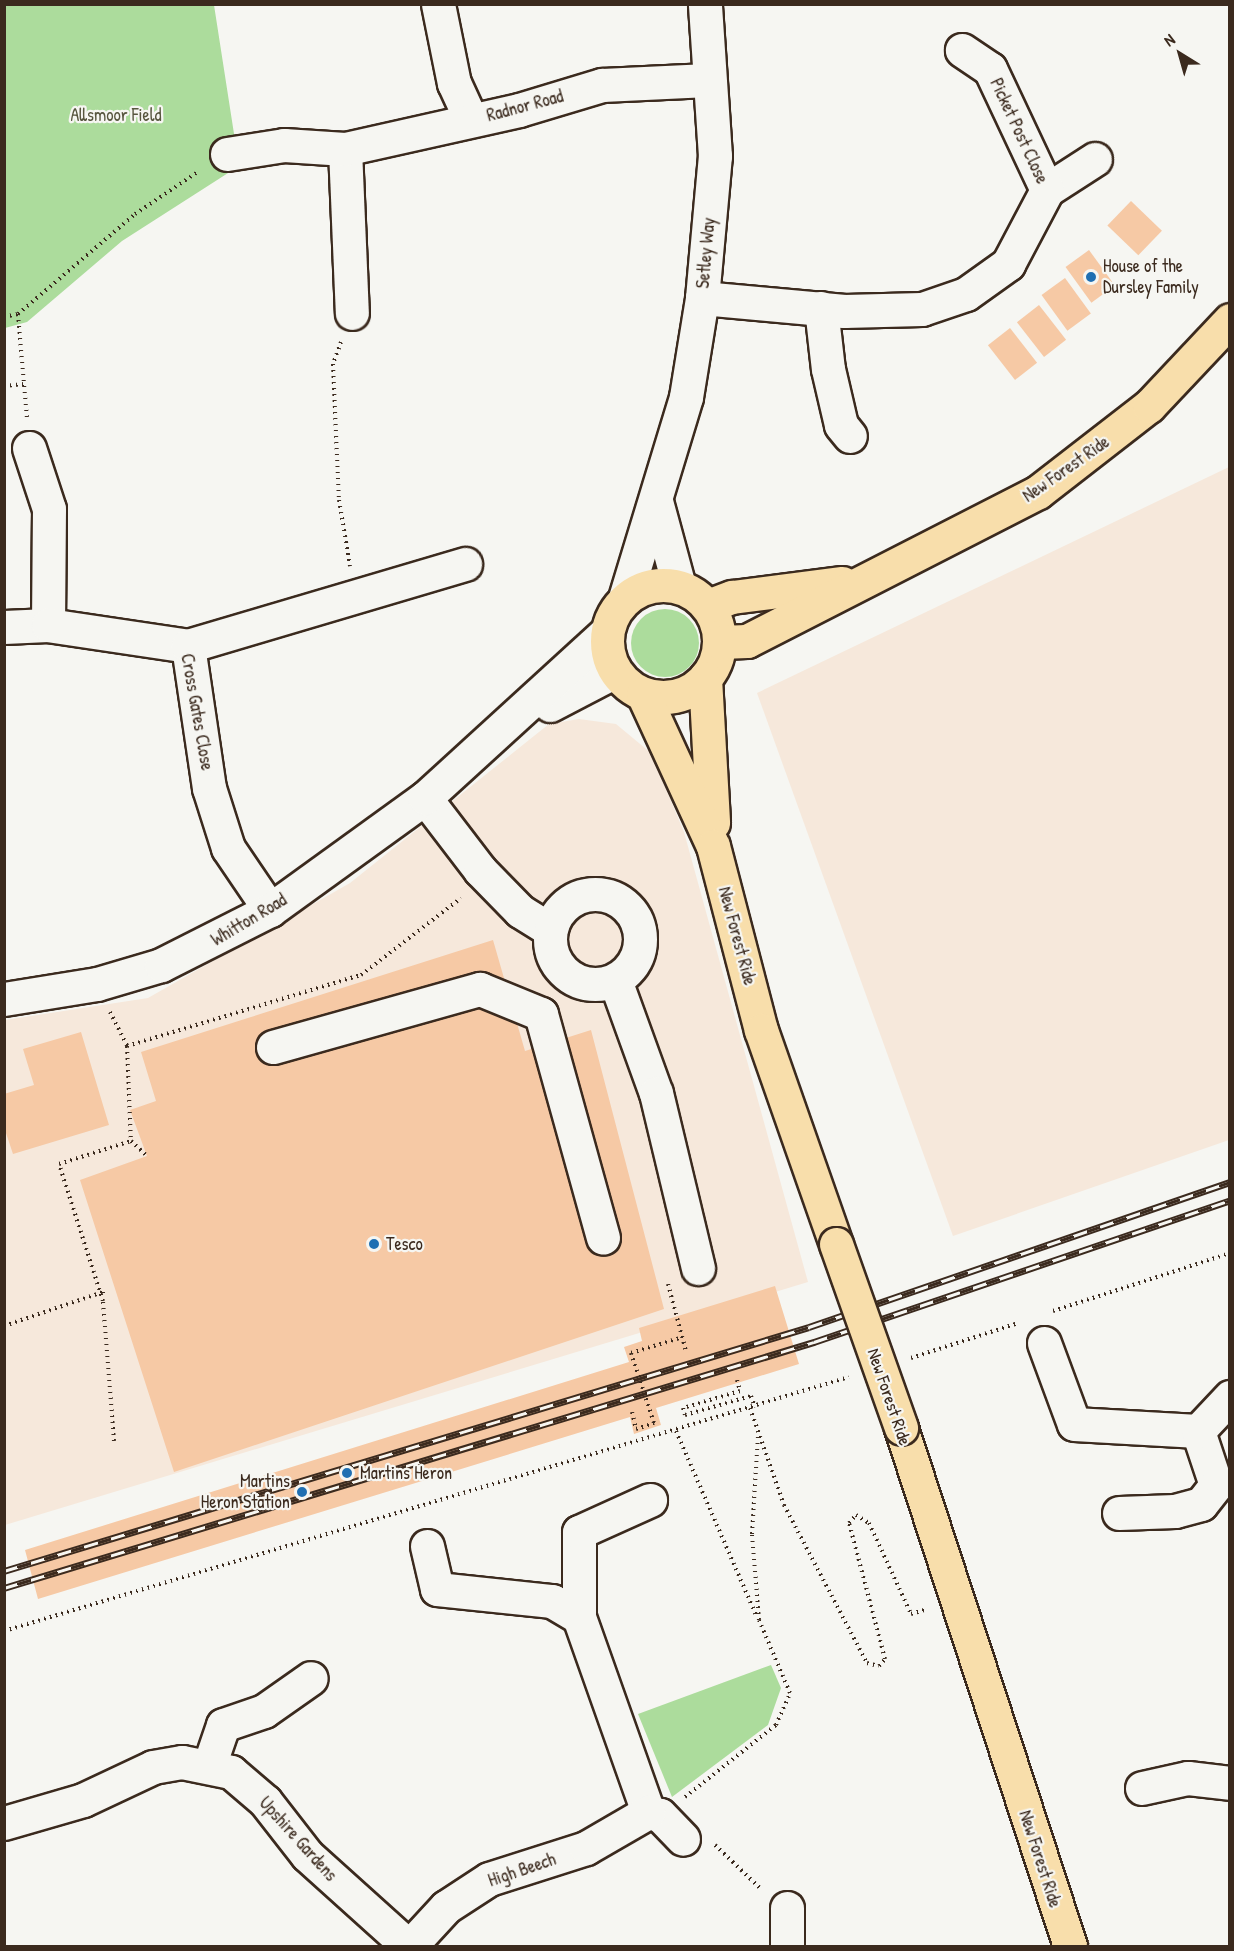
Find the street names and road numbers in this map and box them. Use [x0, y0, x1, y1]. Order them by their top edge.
street label: Picket Post Close [985, 75, 1053, 187]
street label: Radnor Road [484, 85, 566, 127]
street label: Setley Way [692, 217, 720, 289]
street label: New Forest Ride [1018, 431, 1114, 507]
street label: Cross Gates Close [176, 652, 218, 772]
street label: New Forest Ride [714, 884, 760, 988]
street label: Whitton Road [207, 889, 291, 951]
street label: New Forest Ride [862, 1346, 916, 1448]
street label: Upshire Gardens [254, 1792, 342, 1886]
street label: New Forest Ride [1014, 1808, 1066, 1910]
street label: High Beech [485, 1848, 559, 1892]

